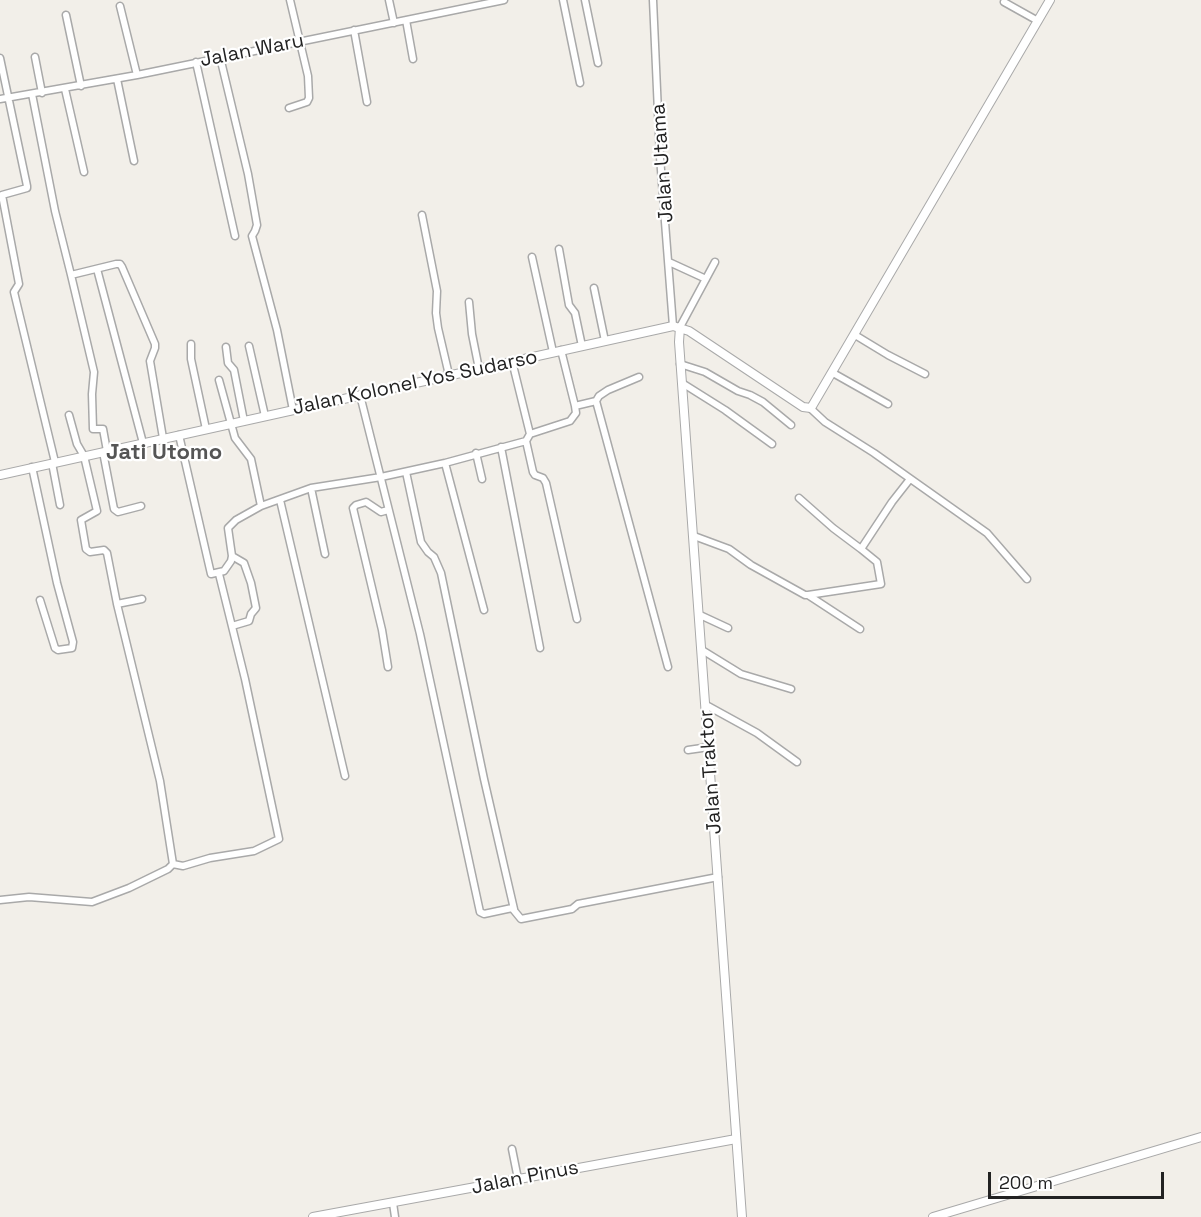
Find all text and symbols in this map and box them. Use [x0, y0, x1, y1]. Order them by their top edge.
street label: Jalan Waru [198, 29, 306, 73]
street label: Jalan Utama [647, 103, 679, 223]
street label: Jalan Kolonel Yos Sudarso [290, 345, 540, 421]
district label: Jati Utomo [106, 440, 222, 466]
street label: Jalan Traktor [695, 709, 727, 835]
street label: Jalan Pinus [469, 1156, 581, 1200]
scale bar [991, 1160, 1166, 1198]
text: 200 m [999, 1171, 1053, 1194]

